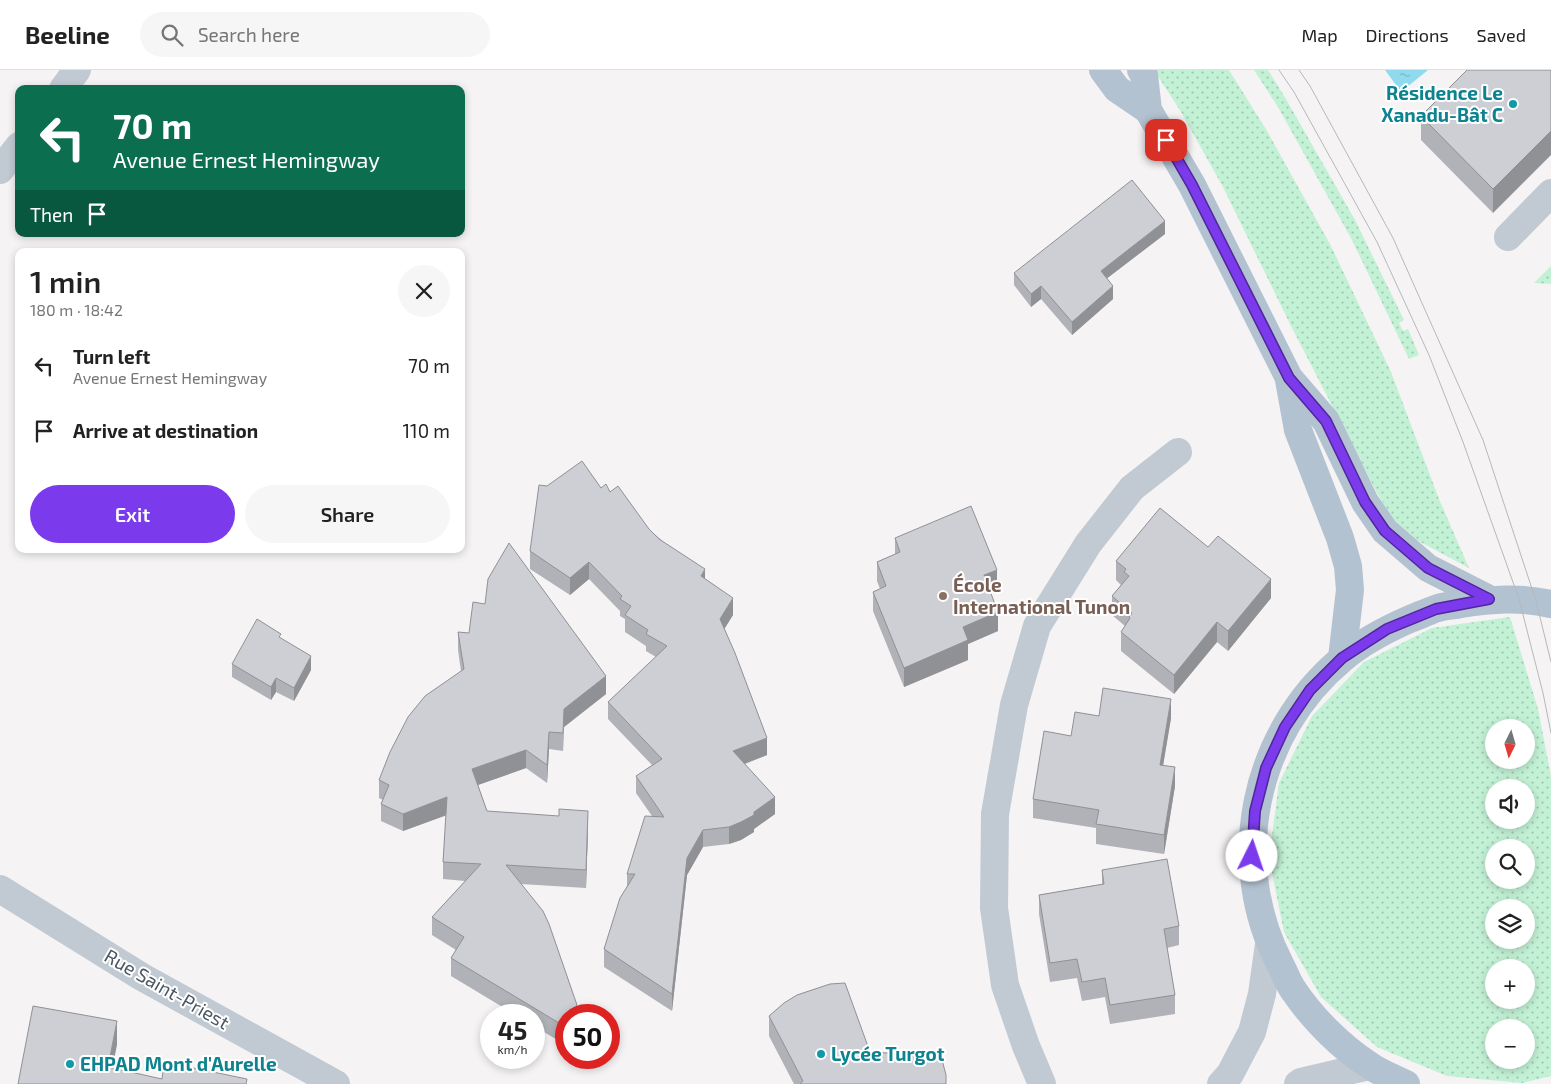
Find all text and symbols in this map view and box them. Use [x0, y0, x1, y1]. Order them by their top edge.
search box [140, 12, 490, 57]
text: Beeline [25, 20, 110, 49]
icon: search [158, 21, 186, 49]
text: Search here [198, 23, 300, 46]
text: Map [1301, 24, 1338, 46]
text: Directions [1366, 24, 1449, 46]
text: Saved [1477, 24, 1526, 46]
place label: Résidence Le Xanadu-Bât C [1381, 81, 1503, 126]
marker: Résidence Le Xanadu-Bât C [1507, 98, 1519, 110]
text: 70 m [113, 104, 192, 146]
icon: left [30, 105, 95, 170]
pin [1145, 119, 1187, 161]
icon: arrive [1152, 126, 1180, 154]
text: Avenue Ernest Hemingway [113, 146, 380, 172]
icon: arrive [83, 200, 111, 228]
text: Then [30, 203, 73, 226]
text: 1 min [30, 263, 101, 299]
button: close [398, 265, 450, 317]
text: 180 m · 18:42 [30, 300, 123, 319]
text: Turn left [73, 345, 150, 368]
icon: left [30, 352, 58, 380]
text: 70 m [408, 354, 450, 377]
text: Avenue Ernest Hemingway [73, 368, 267, 387]
icon: arrive [30, 417, 58, 445]
text: Arrive at destination [73, 419, 258, 442]
text: 110 m [403, 419, 450, 442]
button: Exit [30, 485, 235, 543]
button: Share [245, 485, 450, 543]
place label: École International Tunon [953, 572, 1130, 618]
marker: École International Tunon [937, 590, 949, 602]
north arrow [1485, 719, 1535, 769]
map controls [1485, 719, 1535, 1069]
button: sound [1485, 779, 1535, 829]
position arrow [1225, 829, 1277, 881]
button: search [1485, 839, 1535, 889]
button: layers [1485, 899, 1535, 949]
street label: Rue Saint-Priest [101, 944, 234, 1034]
button: + [1485, 959, 1535, 1009]
speed limit sign: 50 [555, 1004, 620, 1069]
text: 45 [498, 1015, 527, 1045]
button: − [1485, 1019, 1535, 1069]
text: km/h [498, 1042, 527, 1056]
place label: Lycée Turgot [831, 1042, 945, 1066]
marker: Lycée Turgot [815, 1048, 827, 1060]
place label: EHPAD Mont d'Aurelle [80, 1052, 277, 1075]
marker: EHPAD Mont d'Aurelle [64, 1058, 76, 1070]

